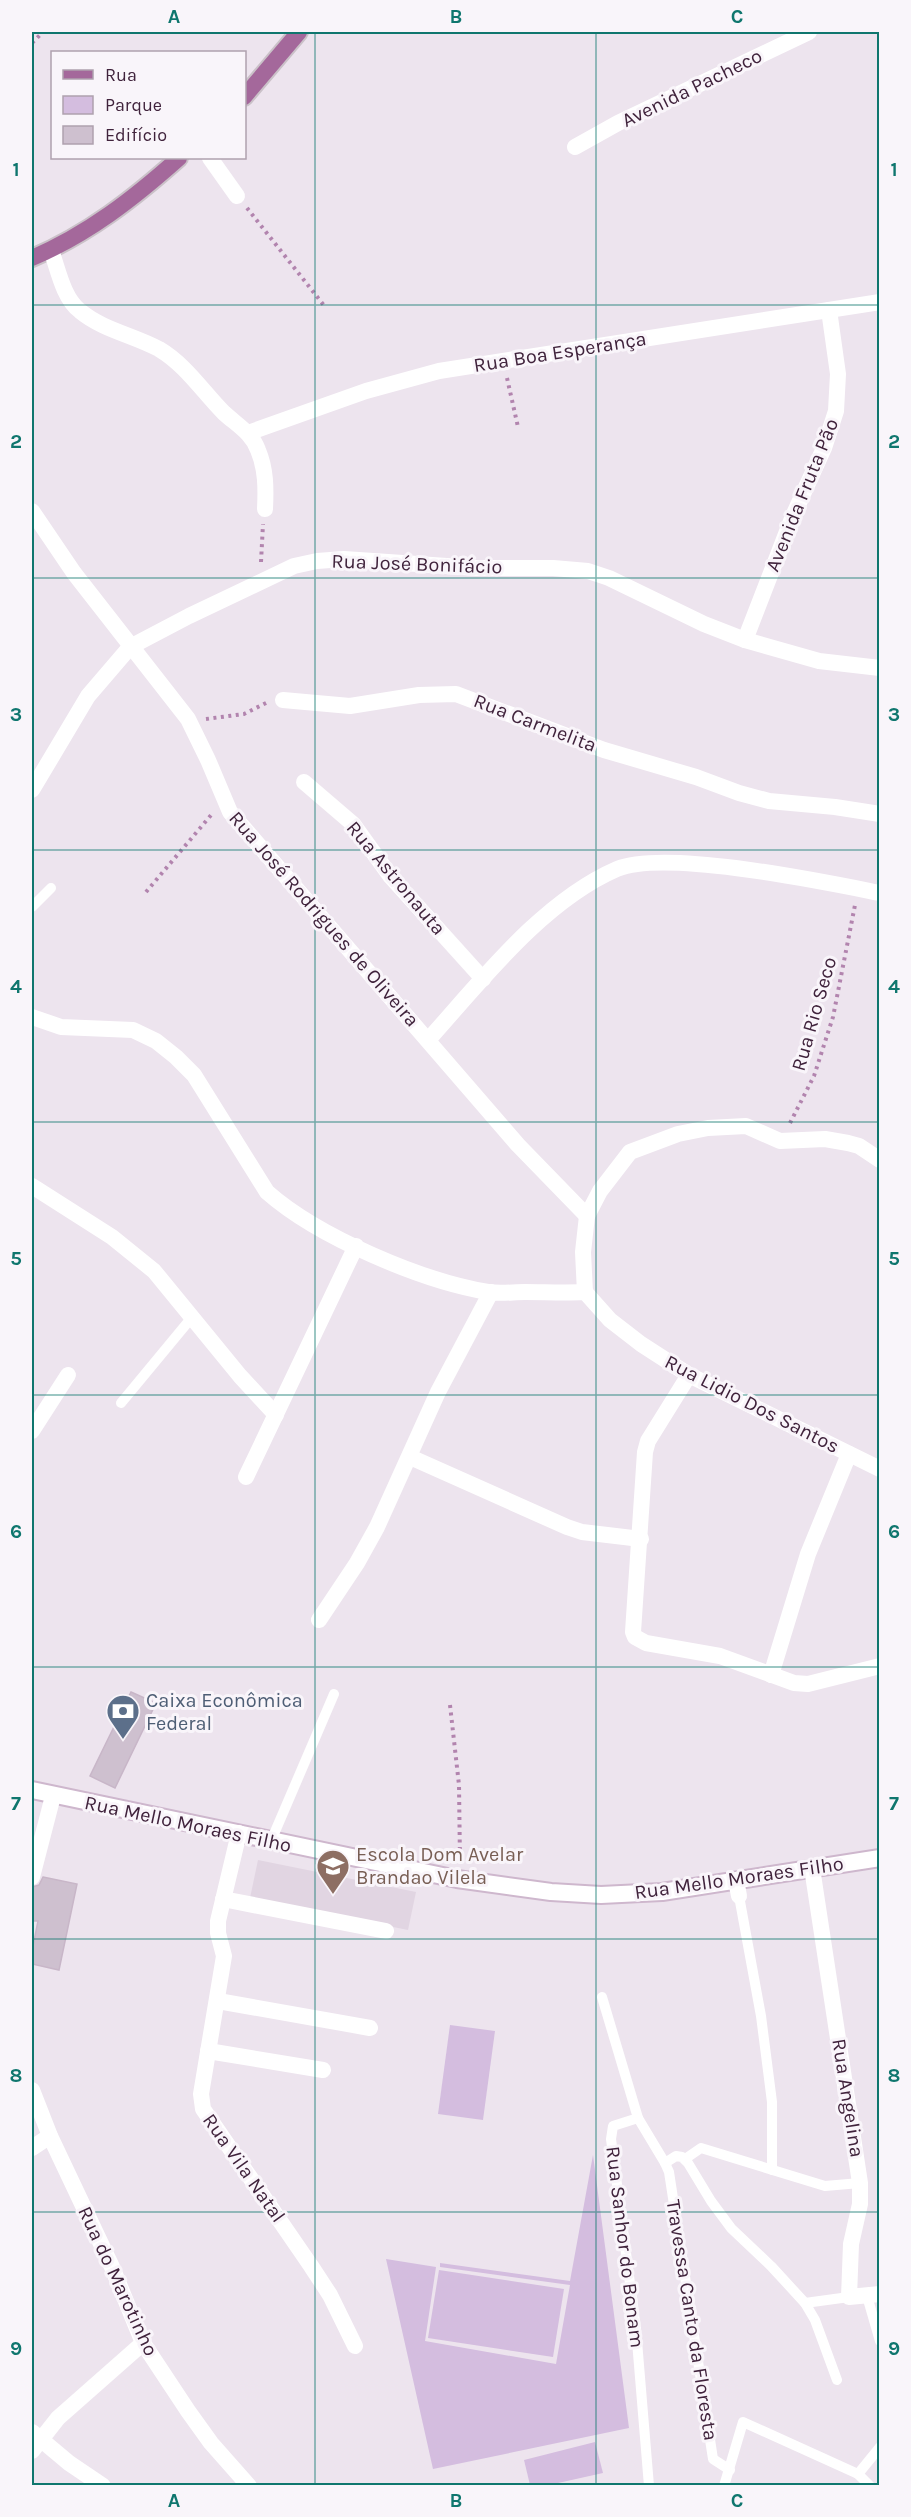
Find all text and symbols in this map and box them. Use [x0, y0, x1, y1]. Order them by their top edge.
text: A [168, 5, 181, 28]
text: B [450, 5, 462, 28]
text: C [731, 5, 743, 28]
street label: Avenida Pacheco [618, 44, 766, 132]
legend [51, 51, 246, 159]
text: Rua [105, 64, 137, 86]
text: Parque [105, 94, 162, 116]
text: Edifício [105, 124, 167, 146]
text: 1 [12, 158, 20, 181]
text: 1 [890, 158, 898, 181]
street label: Rua Boa Esperança [472, 327, 648, 377]
street label: Avenida Fruta Pão [761, 415, 843, 575]
text: 2 [10, 430, 22, 453]
text: 2 [888, 430, 900, 453]
street label: Rua José Bonifácio [331, 550, 503, 578]
street label: Rua Carmelita [470, 689, 600, 757]
text: 3 [10, 703, 22, 726]
text: 3 [888, 703, 900, 726]
street label: Rua José Rodrigues de Oliveira [224, 807, 424, 1031]
street label: Rua Astronauta [342, 816, 450, 940]
street label: Rua Rio Seco [787, 954, 841, 1074]
text: 4 [10, 975, 22, 998]
text: 4 [888, 975, 900, 998]
text: 5 [10, 1247, 22, 1270]
text: 5 [888, 1247, 900, 1270]
street label: Rua Lidio Dos Santos [661, 1350, 843, 1458]
text: 6 [10, 1520, 22, 1543]
text: 6 [888, 1520, 900, 1543]
place label: Caixa Econômica Federal [146, 1689, 303, 1735]
bank icon: Caixa Econômica Federal [105, 1693, 141, 1740]
street label: Rua Mello Moraes Filho [82, 1791, 294, 1857]
text: 7 [11, 1792, 21, 1815]
text: 7 [889, 1792, 899, 1815]
place label: Escola Dom Avelar Brandao Vilela [356, 1843, 524, 1889]
school or university icon: Escola Dom Avelar Brandao Vilela [315, 1848, 351, 1895]
street label: Rua Mello Moraes Filho [633, 1852, 845, 1904]
street label: Rua Angelina [827, 2037, 869, 2159]
text: 8 [10, 2064, 22, 2087]
text: 8 [888, 2064, 900, 2087]
street label: Rua Vila Natal [198, 2109, 290, 2227]
street label: Rua Sanhor do Bonam [601, 2145, 649, 2349]
street label: Travessa Canto da Floresta [662, 2198, 722, 2442]
street label: Rua do Marotinho [73, 2203, 163, 2359]
text: 9 [10, 2337, 22, 2360]
text: 9 [888, 2337, 900, 2360]
text: A [168, 2489, 181, 2512]
text: B [450, 2489, 462, 2512]
text: C [731, 2489, 743, 2512]

